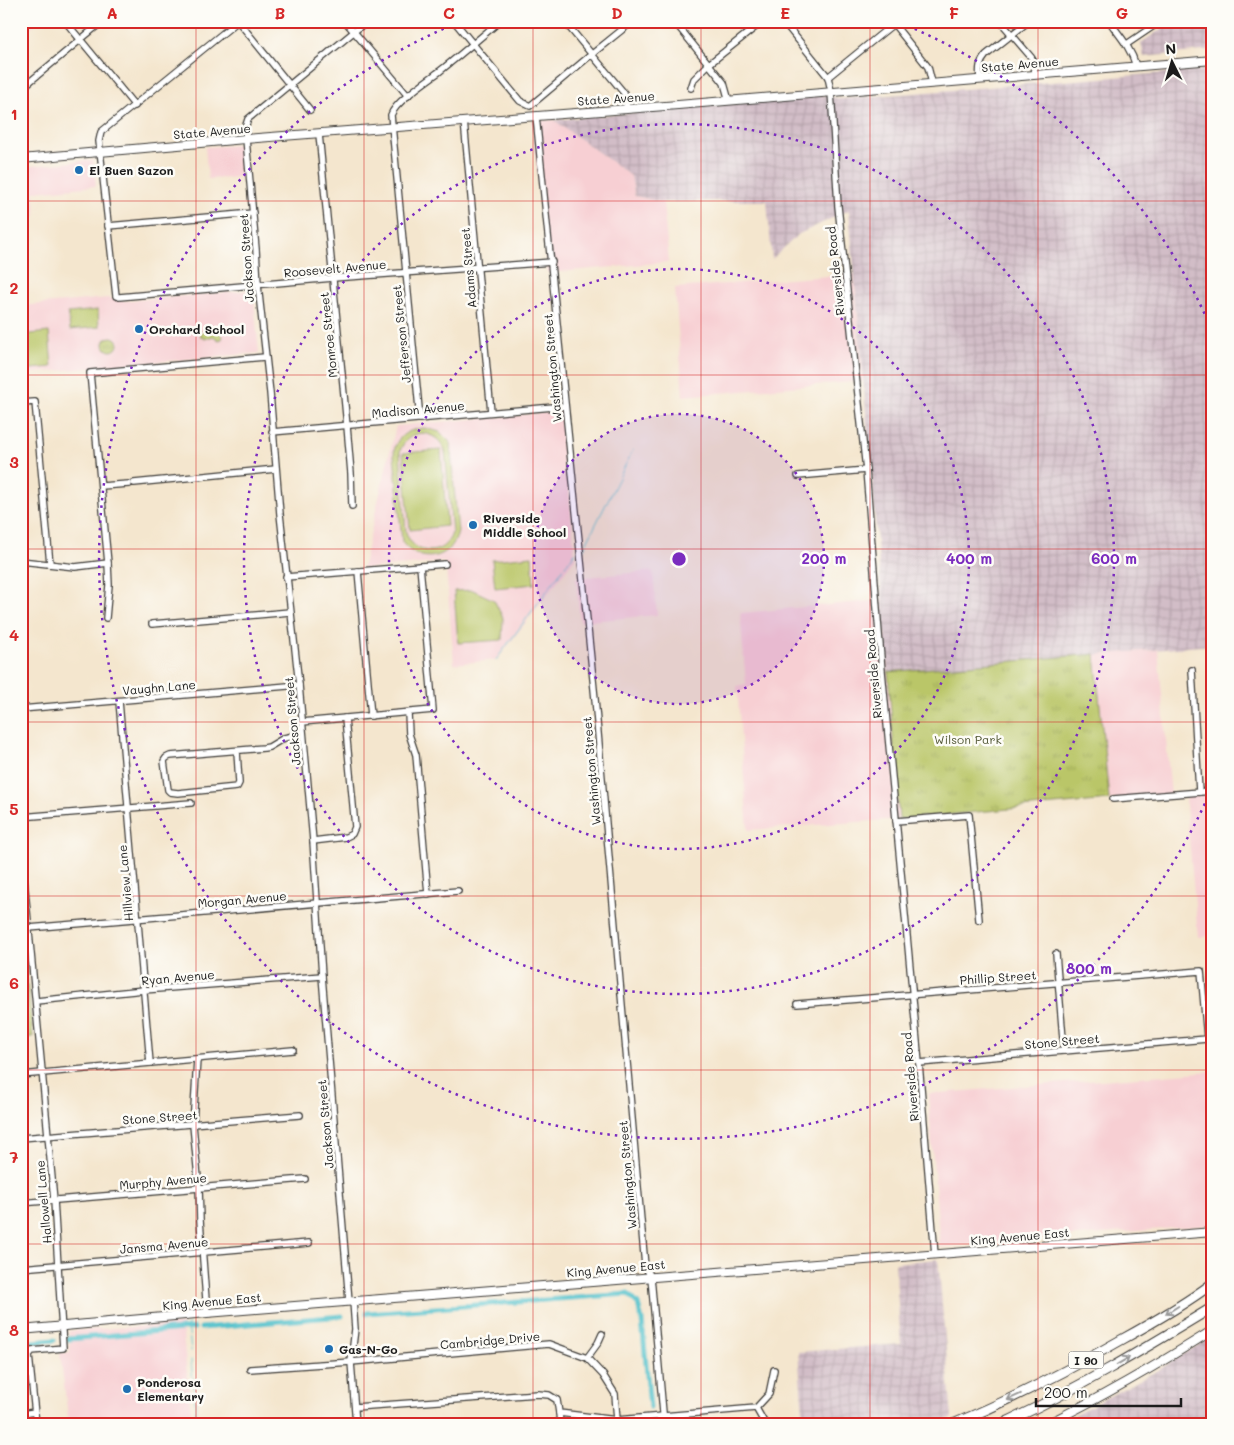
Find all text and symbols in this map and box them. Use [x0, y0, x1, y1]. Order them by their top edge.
text: A [106, 2, 118, 23]
text: B [275, 2, 285, 23]
text: C [443, 2, 455, 23]
text: D [611, 2, 623, 23]
text: E [780, 2, 790, 23]
text: F [949, 2, 959, 23]
text: G [1116, 2, 1128, 23]
north arrow [1146, 38, 1196, 88]
text: N [1165, 39, 1177, 58]
street label: State Avenue [981, 53, 1059, 75]
street label: State Avenue [577, 87, 655, 109]
text: 1 [10, 103, 18, 124]
street label: State Avenue [173, 120, 251, 142]
place label: El Buen Sazon [89, 162, 174, 178]
marker: El Buen Sazon [73, 164, 85, 176]
street label: Jackson Street [235, 213, 257, 303]
street label: Riverside Road [822, 225, 848, 316]
street label: Adams Street [457, 227, 479, 309]
street label: Roosevelt Avenue [283, 256, 387, 280]
text: 2 [10, 277, 19, 298]
street label: Jefferson Street [388, 284, 414, 384]
street label: Monroe Street [316, 291, 340, 379]
street label: Washington Street [539, 313, 565, 423]
place label: Orchard School [149, 321, 244, 337]
marker: Orchard School [133, 323, 145, 335]
street label: Madison Avenue [371, 397, 465, 421]
text: 3 [9, 451, 19, 472]
place label: Riverside Middle School [483, 510, 566, 540]
marker: Riverside Middle School [467, 519, 479, 531]
text: 200 m [802, 548, 847, 568]
text: 400 m [946, 548, 992, 568]
text: 600 m [1091, 548, 1137, 568]
centre of rings [670, 550, 688, 568]
text: 4 [9, 624, 19, 645]
street label: Riverside Road [861, 628, 885, 719]
street label: Vaughn Lane [122, 676, 196, 698]
street label: Jackson Street [280, 676, 304, 766]
street label: Washington Street [578, 716, 604, 826]
park label: Wilson Park [934, 731, 1002, 747]
text: 5 [9, 798, 19, 819]
street label: Hillview Lane [114, 844, 136, 922]
street label: Morgan Avenue [197, 887, 287, 911]
text: 800 m [1066, 958, 1112, 978]
street label: Ryan Avenue [141, 966, 215, 988]
street label: Phillip Street [959, 966, 1037, 988]
text: 6 [9, 972, 19, 993]
street label: Stone Street [1024, 1030, 1100, 1052]
street label: Riverside Road [898, 1031, 922, 1122]
street label: Jackson Street [313, 1079, 337, 1169]
street label: Stone Street [122, 1106, 198, 1128]
street label: Washington Street [614, 1120, 640, 1230]
text: 7 [10, 1146, 19, 1167]
street label: Hallowell Lane [31, 1160, 55, 1244]
street label: Murphy Avenue [118, 1169, 208, 1193]
street label: King Avenue East [970, 1224, 1070, 1248]
street label: Jansma Avenue [119, 1233, 209, 1257]
street label: King Avenue East [566, 1256, 666, 1280]
street label: King Avenue East [162, 1289, 262, 1313]
one-way arrow [1165, 1305, 1179, 1315]
text: 8 [9, 1319, 19, 1340]
street label: Cambridge Drive [439, 1328, 541, 1352]
place label: Gas-N-Go [339, 1341, 397, 1357]
marker: Gas-N-Go [323, 1343, 335, 1355]
road number: I 90 [1068, 1352, 1104, 1368]
one-way arrow [1116, 1356, 1130, 1366]
place label: Ponderosa Elementary [137, 1374, 205, 1404]
scale bar [1036, 1375, 1182, 1407]
text: 200 m [1044, 1382, 1088, 1402]
marker: Ponderosa Elementary [121, 1383, 133, 1395]
one-way arrow [1007, 1392, 1022, 1402]

